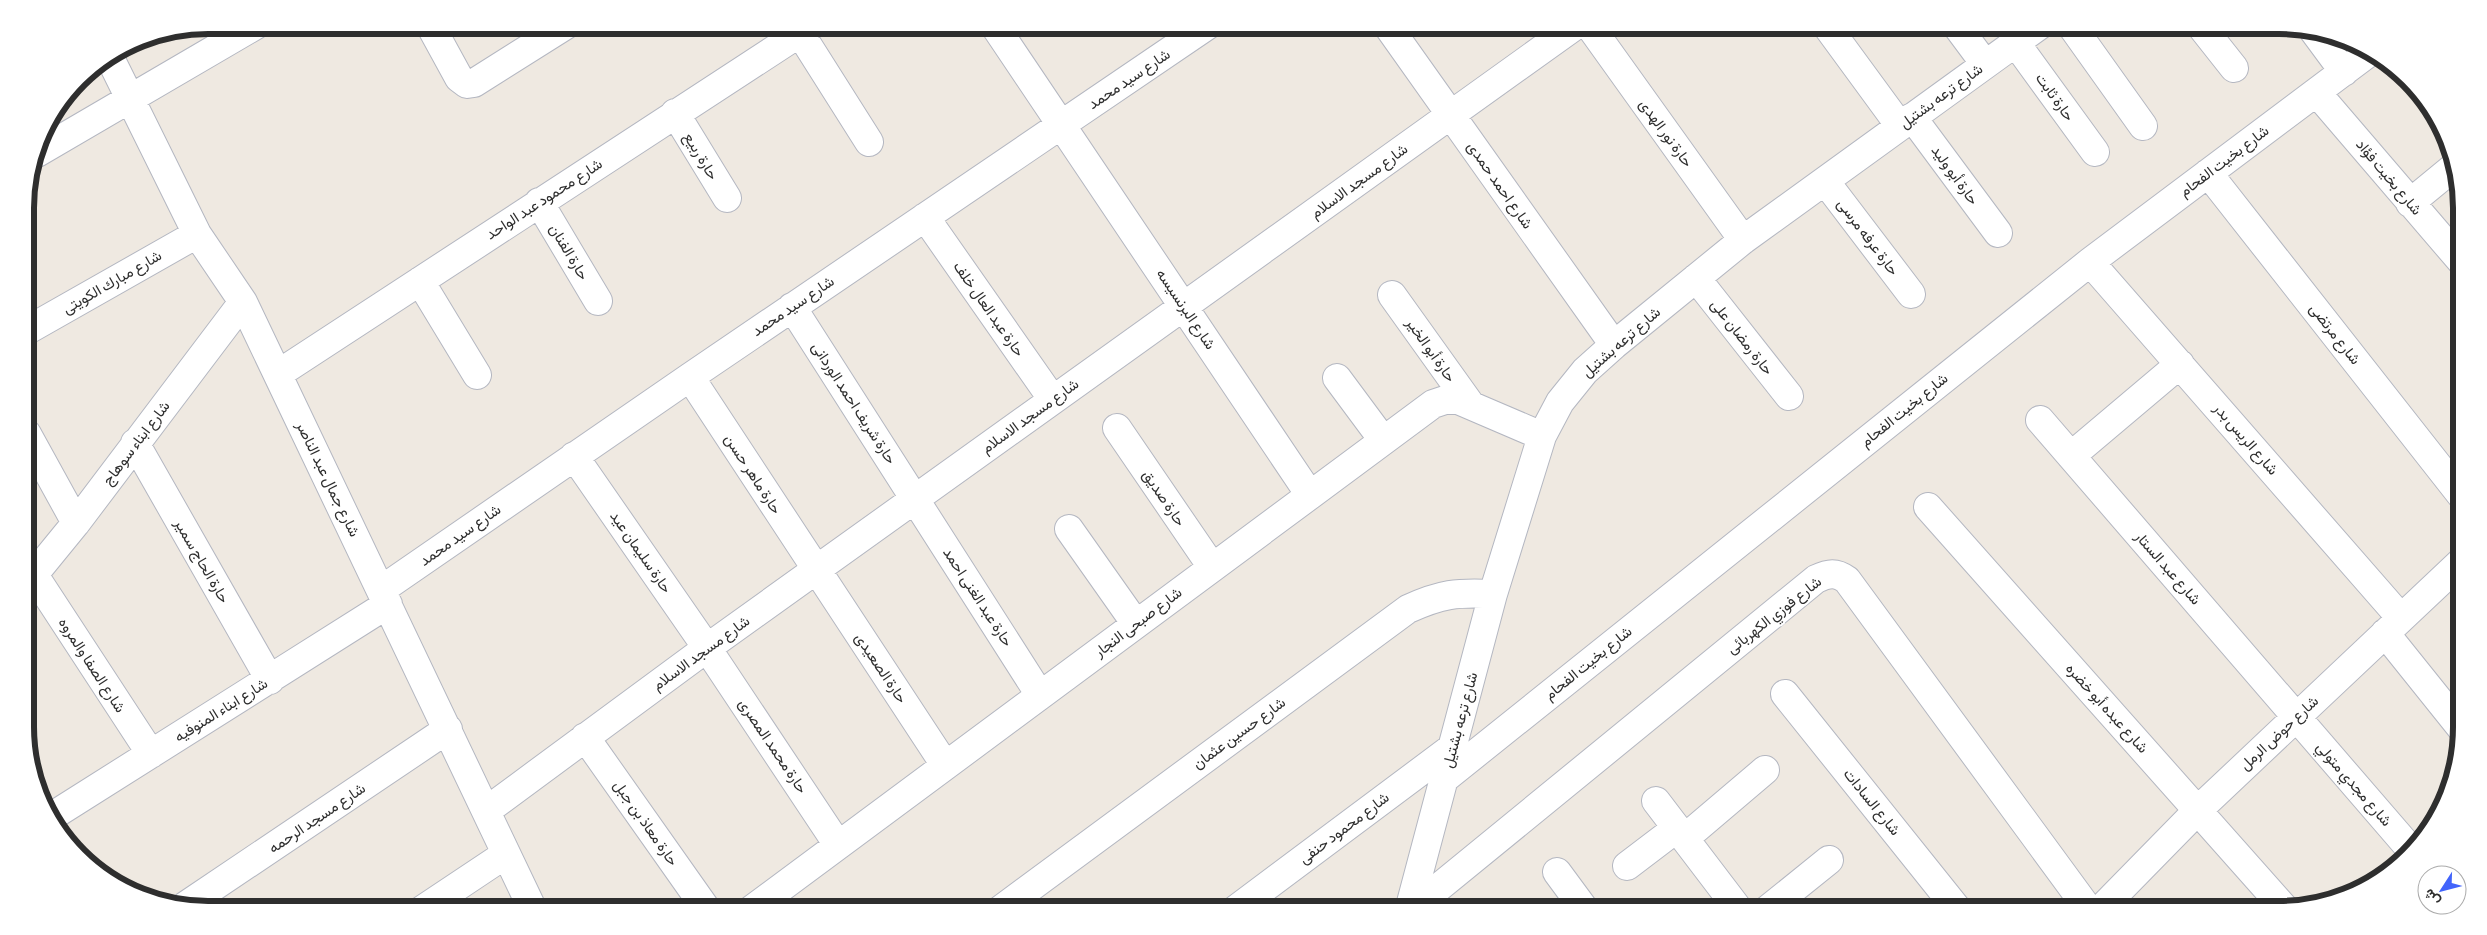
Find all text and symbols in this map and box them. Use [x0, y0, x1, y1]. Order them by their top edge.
street label: شارع سيد محمد [1086, 46, 1175, 115]
street label: شارع ترعه بشتيل [1897, 61, 1987, 134]
street label: حارة ثابت [2032, 71, 2077, 124]
street label: حارة نور الهدى [1634, 97, 1695, 171]
street label: شارع بخيت الفحام [2177, 123, 2274, 202]
street label: حارة ربيع [678, 130, 720, 184]
street label: شارع بخيت فؤاد [2351, 137, 2424, 220]
street label: شارع احمد حمدى [1462, 139, 1535, 233]
street label: شارع مسجد الاسلام [1308, 141, 1412, 224]
street label: حارة أبو وليد [1927, 142, 1982, 208]
street label: شارع محمود عبد الواحد [483, 156, 607, 245]
street label: حارة عرفه مرسى [1833, 196, 1901, 279]
street label: حارة الفنان [545, 222, 591, 283]
street label: شارع مبارك الكويتى [60, 248, 166, 319]
street label: حارة عبد العال خلف [950, 259, 1027, 360]
street label: شارع البرنسيسه [1151, 266, 1218, 354]
street label: شارع سيد محمد [750, 273, 839, 342]
street label: حارة رمضان على [1706, 297, 1776, 379]
street label: شارع مرتضى [2304, 301, 2363, 370]
street label: شارع ترعه بشتيل [1579, 304, 1665, 383]
street label: حارة أبو الخير [1402, 314, 1459, 386]
street label: حارة شريف احمد الوردانى [807, 340, 898, 468]
street label: شارع بخيت الفحام [1858, 371, 1953, 452]
street label: شارع مسجد الاسلام [979, 376, 1083, 459]
street label: شارع ابناء سوهاج [100, 398, 175, 490]
street label: شارع الريس بدر [2208, 400, 2281, 480]
street label: شارع جمال عبد الناصر [290, 418, 362, 541]
street label: حارة ماهر حسن [720, 432, 784, 518]
street label: حارة صديق [1138, 467, 1188, 530]
street label: شارع سيد محمد [417, 502, 505, 571]
street label: حارة سليمان عيد [606, 509, 674, 596]
street label: حارة الحاج سمير [168, 516, 232, 607]
street label: شارع عبد الستار [2129, 528, 2203, 610]
street label: حارة عبد الغنى احمد [938, 545, 1015, 651]
street label: شارع فوزي الكهربائى [1724, 574, 1828, 661]
street label: شارع صبحى النجار [1091, 585, 1187, 663]
street label: شارع مسجد الاسلام [650, 613, 754, 696]
street label: شارع الصفا والمروه [53, 615, 128, 717]
street label: شارع بخيت الفحام [1542, 624, 1637, 705]
street label: حارة الصعيدى [850, 631, 909, 707]
street label: شارع عبده أبو خضره [2060, 660, 2151, 758]
street label: شارع ترعه بشتيل [1441, 671, 1483, 770]
street label: شارع ابناء المنوفيه [172, 676, 272, 747]
street label: شارع حوض الرمل [2237, 693, 2324, 775]
street label: شارع حسين عثمان [1190, 695, 1290, 774]
street label: حارة محمد المصرى [734, 696, 810, 797]
street label: شارع مجدي متولي [2309, 739, 2394, 833]
street label: شارع السادات [1838, 766, 1903, 840]
street label: حارة معاذ بن جبل [609, 778, 681, 870]
street label: شارع مسجد الرحمه [266, 781, 370, 859]
street label: شارع محمود حنفى [1297, 790, 1394, 869]
north arrow [2417, 865, 2467, 915]
text: ش [2422, 885, 2444, 908]

